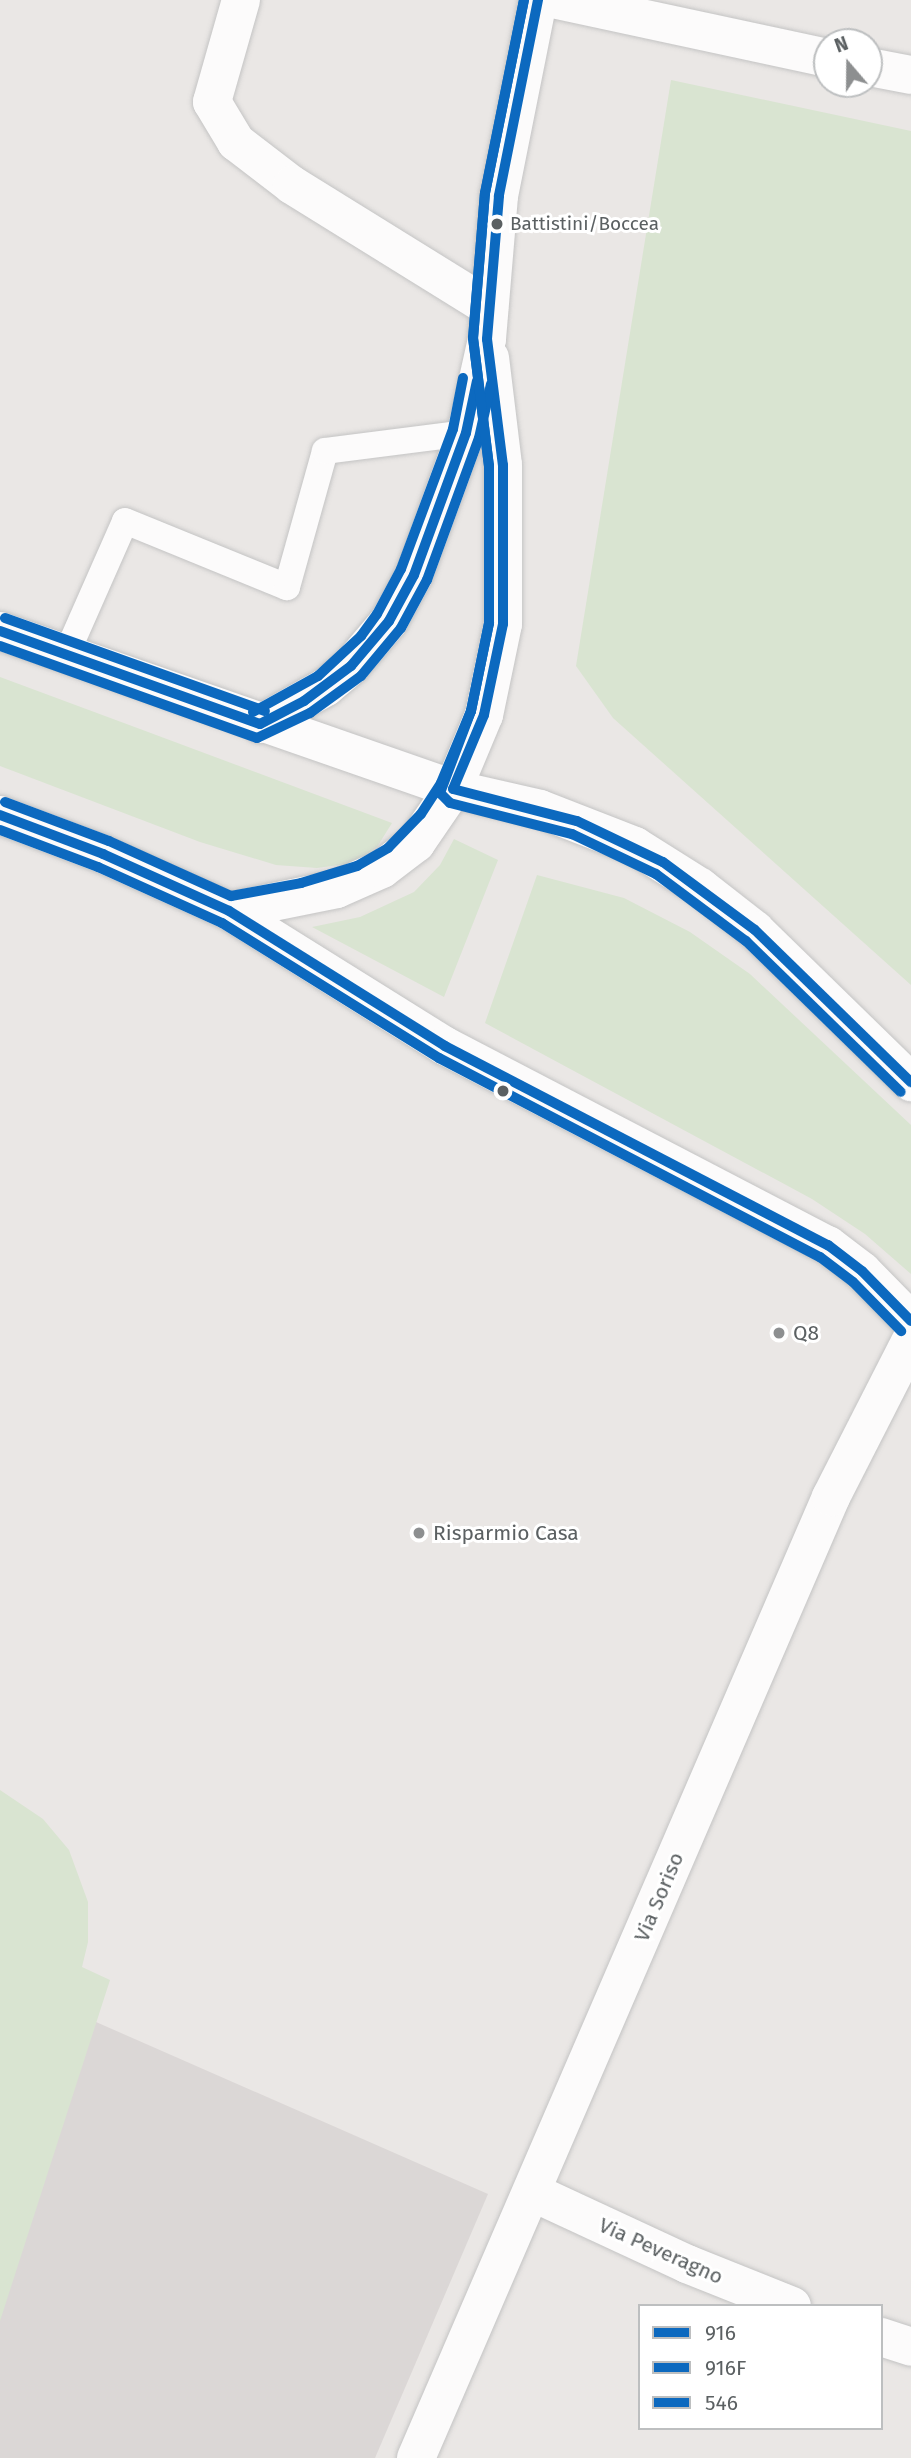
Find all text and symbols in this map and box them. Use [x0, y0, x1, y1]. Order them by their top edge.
north arrow [813, 28, 883, 98]
text: N [831, 32, 851, 58]
place label: Battistini/Boccea [510, 213, 659, 235]
marker: Battistini/Boccea [490, 217, 504, 231]
unlabelled marker [496, 1084, 510, 1098]
place label: Q8 [793, 1320, 819, 1346]
marker: Q8 [771, 1325, 787, 1341]
place label: Risparmio Casa [433, 1520, 579, 1546]
marker: Risparmio Casa [411, 1525, 427, 1541]
street label: Via Soriso [629, 1849, 689, 1945]
street label: Via Peveragno [595, 2212, 727, 2290]
legend [638, 2304, 883, 2430]
text: 916 [705, 2320, 736, 2346]
text: 916F [705, 2355, 746, 2381]
text: 546 [705, 2390, 738, 2416]

